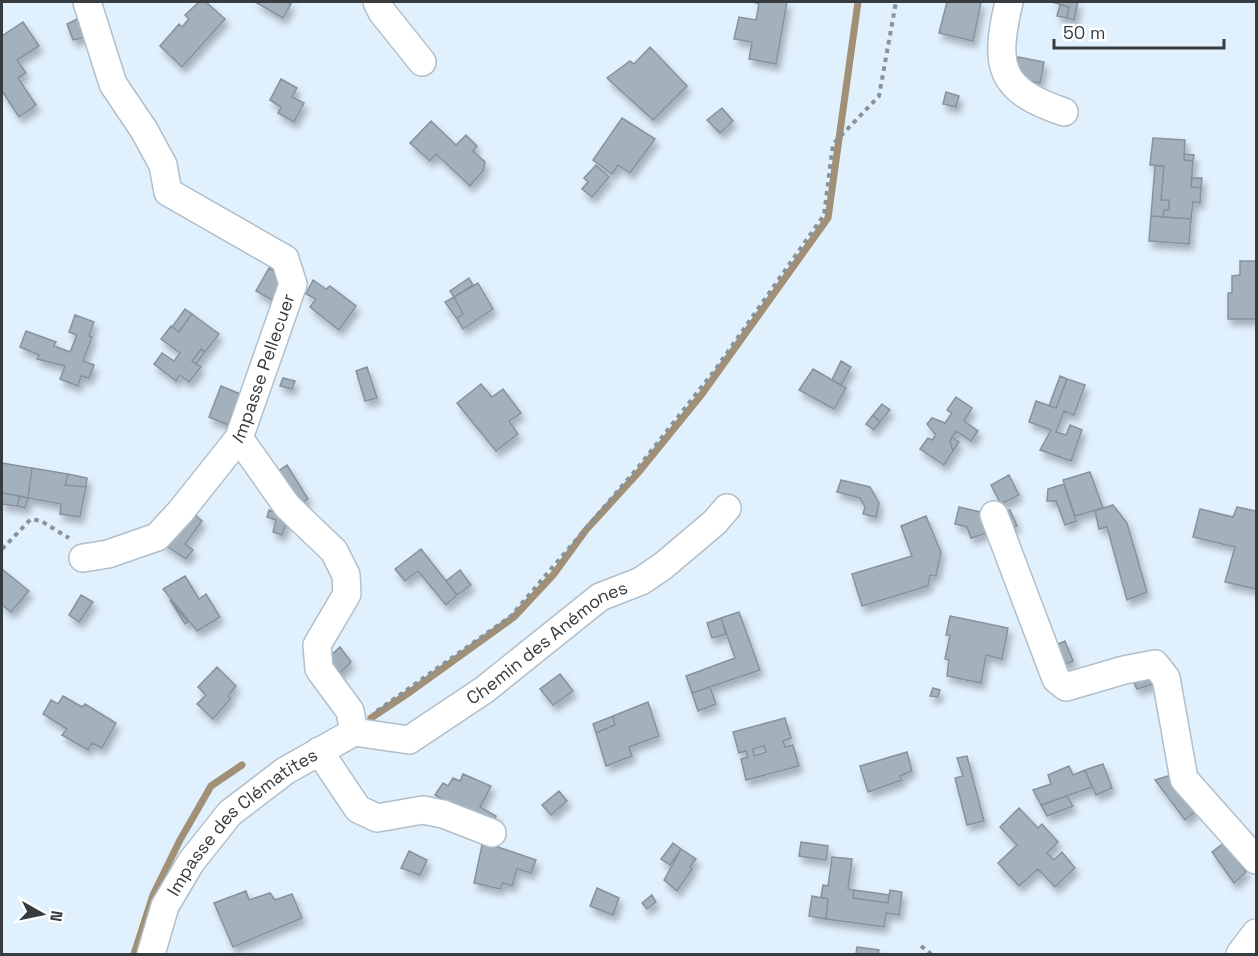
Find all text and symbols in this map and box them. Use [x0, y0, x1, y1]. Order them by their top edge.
scale bar [1054, 12, 1224, 50]
text: 50 m [1063, 21, 1105, 44]
street label: Impasse Pellecuer [227, 290, 300, 448]
street label: Chemin des Anémones [462, 575, 631, 709]
street label: Impasse des Clématites [161, 743, 321, 900]
north arrow [12, 884, 72, 944]
text: N [45, 909, 68, 923]

